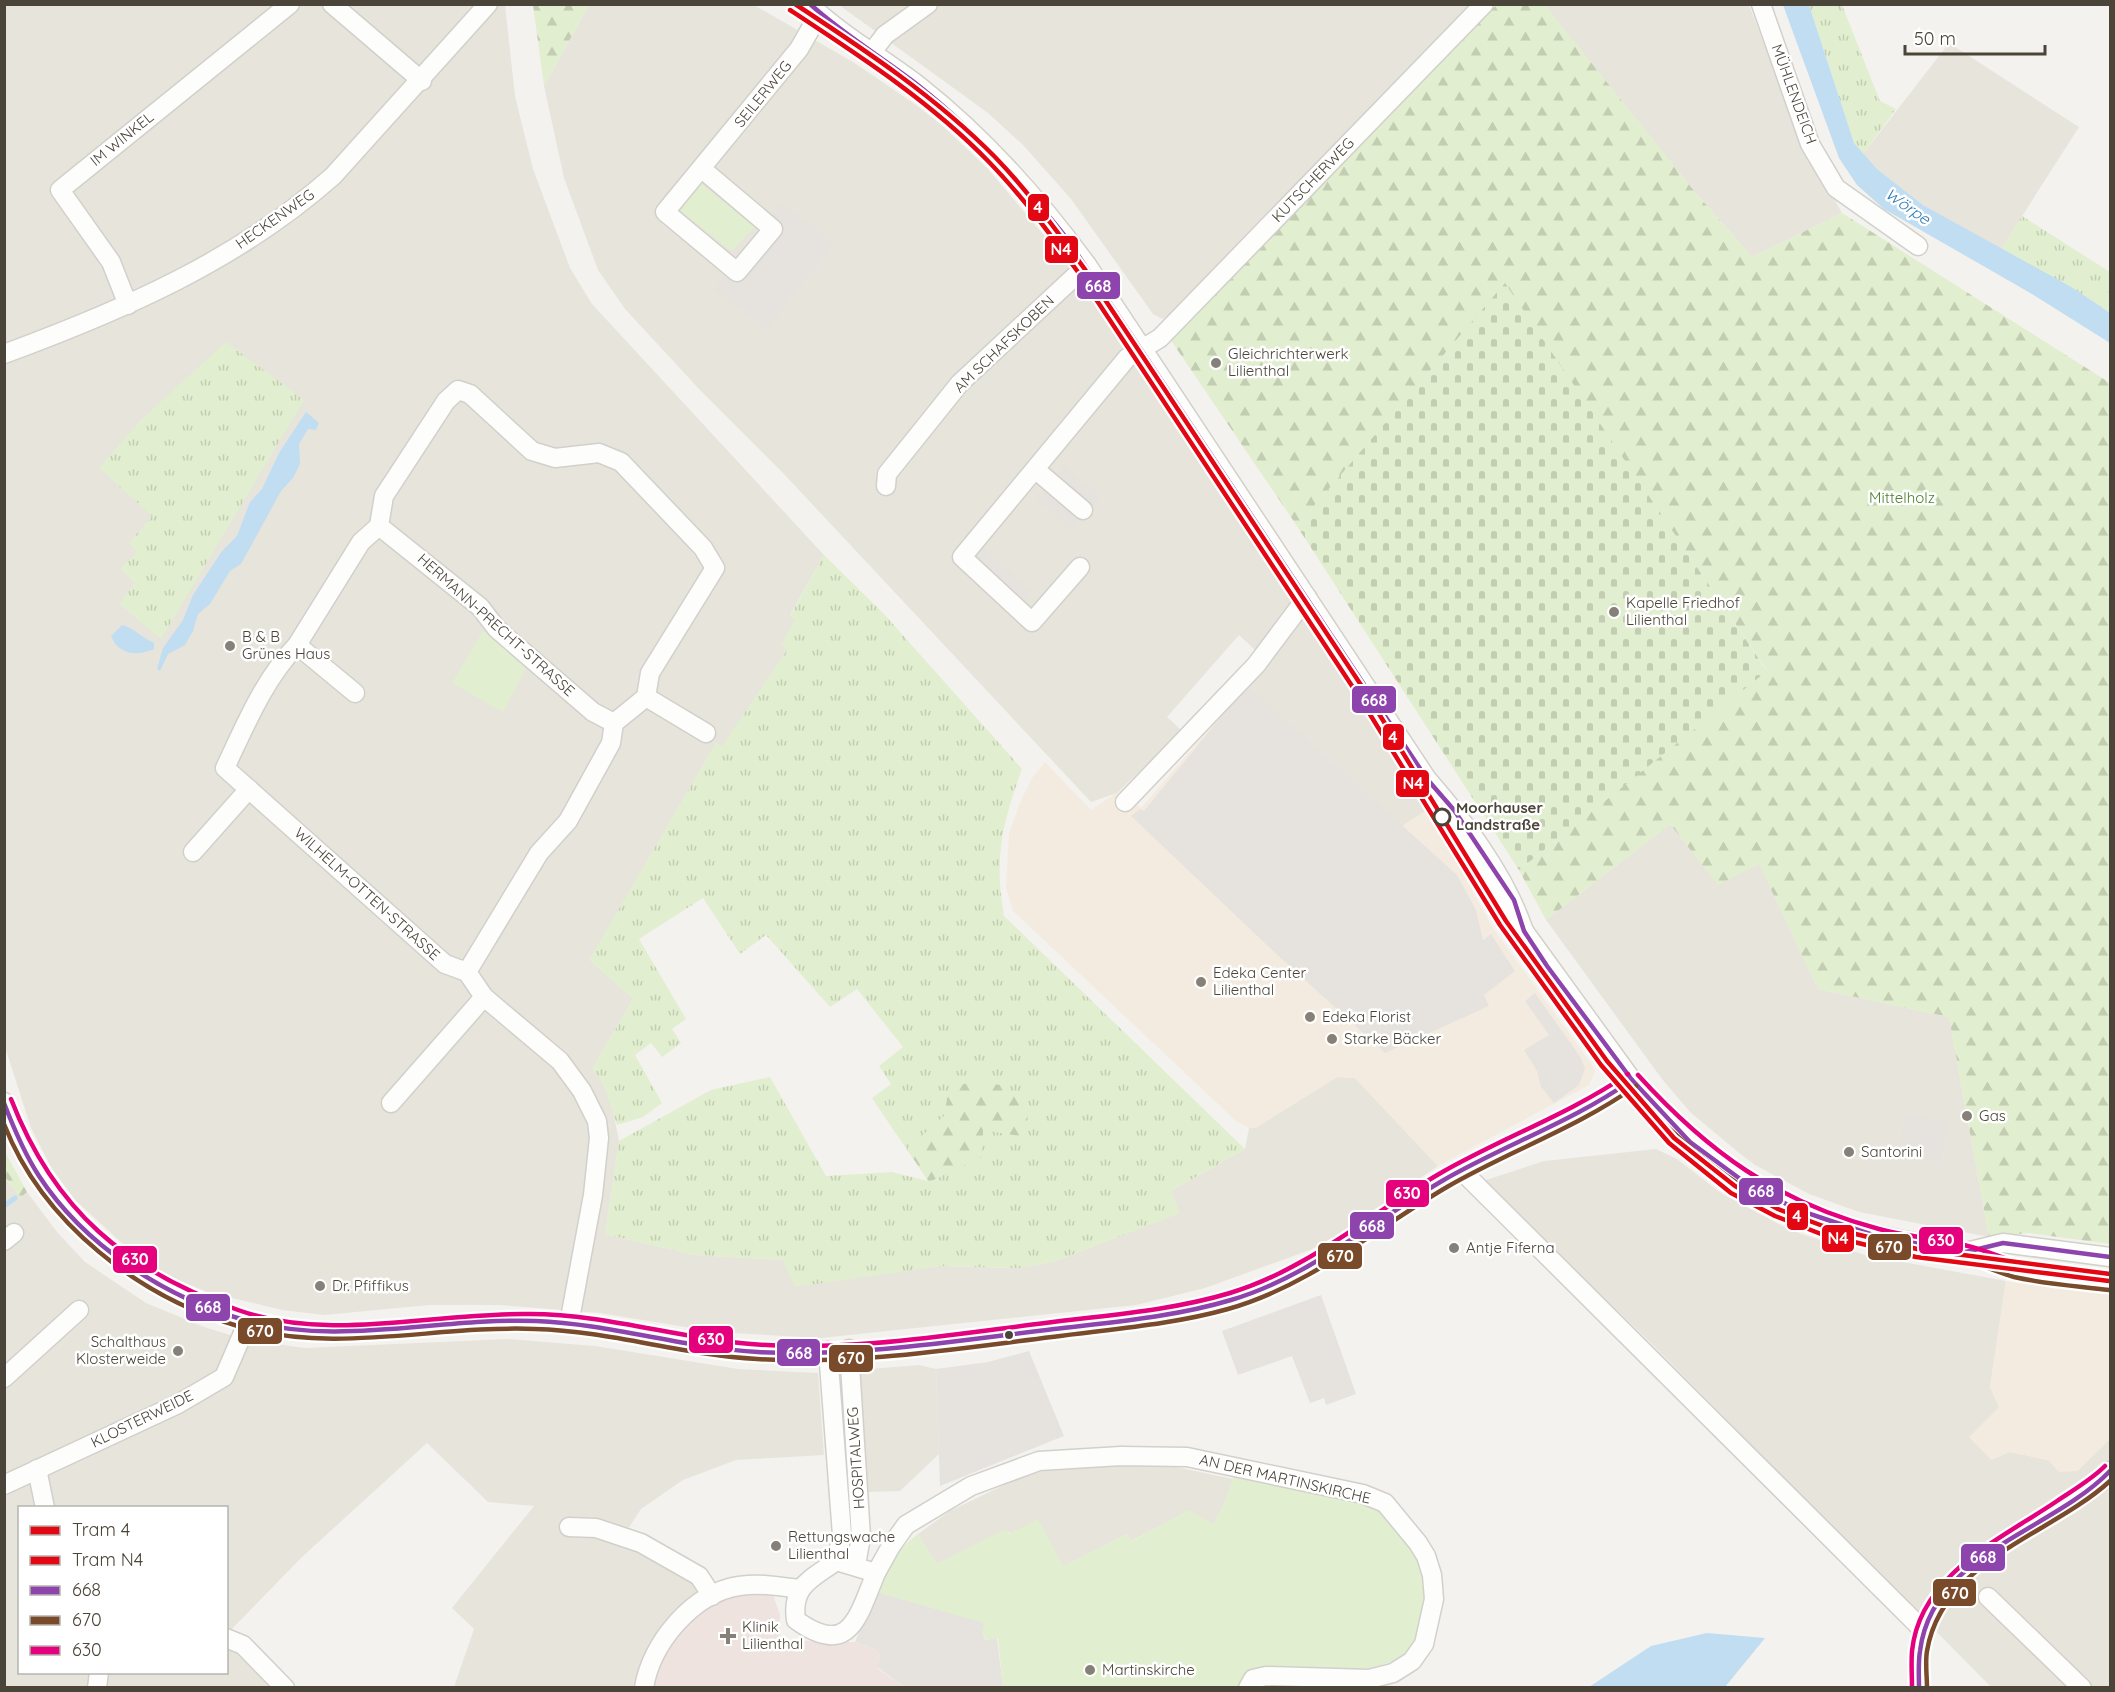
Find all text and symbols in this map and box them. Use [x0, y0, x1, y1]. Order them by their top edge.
scale bar [1905, 18, 2044, 56]
text: 50 m [1914, 27, 1956, 50]
street label: MÜHLENDEICH [1768, 41, 1821, 146]
street label: SEILERWEG [730, 56, 795, 131]
street label: IM WINKEL [86, 107, 157, 170]
street label: KUTSCHERWEG [1267, 133, 1358, 226]
water label: Wörpe [1882, 183, 1935, 229]
street label: HECKENWEG [232, 184, 318, 253]
line badge: 4 [1027, 193, 1050, 222]
text: 4 [1033, 197, 1043, 217]
line badge: N4 [1044, 235, 1079, 264]
text: N4 [1050, 239, 1072, 259]
line badge: 668 [1076, 271, 1121, 300]
text: 668 [1085, 276, 1111, 296]
street label: AM SCHAFSKOBEN [950, 291, 1058, 396]
place label: Gleichrichterwerk Lilienthal [1228, 344, 1349, 380]
marker: Gleichrichterwerk Lilienthal [1209, 356, 1223, 370]
park label: Mittelholz [1869, 488, 1935, 507]
street label: HERMANN-PRECHT-STRASSE [414, 549, 579, 700]
place label: Kapelle Friedhof Lilienthal [1626, 593, 1741, 629]
marker: Kapelle Friedhof Lilienthal [1607, 605, 1621, 619]
place label: B & B Grünes Haus [242, 627, 330, 663]
marker: B & B Grünes Haus [223, 639, 237, 653]
line badge: 668 [1351, 685, 1397, 714]
text: 668 [1361, 690, 1387, 710]
line badge: 4 [1382, 723, 1405, 751]
text: 4 [1388, 727, 1398, 747]
line badge: N4 [1395, 769, 1430, 798]
text: N4 [1402, 773, 1424, 793]
place label: Moorhauser Landstraße [1456, 798, 1543, 834]
marker: Moorhauser Landstraße [1433, 808, 1451, 826]
street label: WILHELM-OTTEN-STRASSE [291, 823, 444, 964]
place label: Edeka Center Lilienthal [1213, 963, 1307, 999]
marker: Edeka Center Lilienthal [1194, 975, 1208, 989]
place label: Edeka Florist [1322, 1007, 1411, 1026]
marker: Edeka Florist [1303, 1010, 1317, 1024]
place label: Starke Bäcker [1344, 1029, 1441, 1048]
marker: Starke Bäcker [1325, 1032, 1339, 1046]
place label: Gas [1979, 1106, 2006, 1125]
marker: Gas [1960, 1109, 1974, 1123]
place label: Santorini [1861, 1142, 1922, 1161]
marker: Santorini [1842, 1145, 1856, 1159]
line badge: 668 [1738, 1177, 1784, 1206]
line badge: 630 [1385, 1179, 1430, 1208]
text: 668 [1748, 1181, 1774, 1201]
text: 630 [1393, 1183, 1421, 1203]
line badge: 4 [1786, 1202, 1809, 1231]
text: 4 [1792, 1206, 1802, 1226]
line badge: 668 [1349, 1211, 1395, 1240]
text: 668 [1359, 1216, 1385, 1236]
line badge: N4 [1821, 1224, 1855, 1253]
line badge: 630 [1918, 1226, 1964, 1255]
text: N4 [1827, 1228, 1849, 1248]
text: 630 [1927, 1230, 1955, 1250]
line badge: 670 [1867, 1233, 1912, 1261]
text: 670 [1875, 1237, 1903, 1257]
place label: Antje Fiferna [1466, 1238, 1555, 1257]
marker: Antje Fiferna [1447, 1241, 1461, 1255]
line badge: 670 [1317, 1242, 1363, 1270]
line badge: 630 [112, 1245, 158, 1274]
text: 670 [1326, 1246, 1354, 1266]
text: 630 [121, 1249, 149, 1269]
place label: Dr. Pfiffikus [332, 1276, 409, 1295]
marker: Dr. Pfiffikus [313, 1279, 327, 1293]
line badge: 668 [185, 1293, 231, 1322]
text: 668 [195, 1297, 221, 1317]
line badge: 670 [237, 1317, 283, 1345]
text: 670 [246, 1321, 274, 1341]
line badge: 630 [688, 1325, 734, 1354]
text: 630 [697, 1329, 725, 1349]
unlabelled marker [1003, 1329, 1015, 1341]
place label: Schalthaus Klosterweide [76, 1332, 166, 1368]
line badge: 668 [776, 1338, 821, 1367]
text: 668 [786, 1343, 812, 1363]
marker: Schalthaus Klosterweide [171, 1344, 185, 1358]
line badge: 670 [828, 1344, 874, 1373]
text: 670 [837, 1348, 865, 1368]
street label: KLOSTERWEIDE [87, 1386, 196, 1452]
street label: HOSPITALWEG [842, 1406, 869, 1510]
street label: AN DER MARTINSKIRCHE [1198, 1450, 1373, 1507]
legend [18, 1506, 228, 1674]
text: Tram 4 [72, 1518, 130, 1541]
place label: Rettungswache Lilienthal [788, 1527, 895, 1563]
marker: Rettungswache Lilienthal [769, 1539, 783, 1553]
line badge: 668 [1960, 1543, 2006, 1572]
text: 668 [1970, 1547, 1996, 1567]
text: Tram N4 [72, 1548, 143, 1571]
text: 668 [72, 1578, 101, 1601]
line badge: 670 [1932, 1578, 1977, 1607]
text: 670 [1941, 1583, 1969, 1603]
text: 670 [72, 1608, 102, 1631]
place label: Klinik Lilienthal [742, 1617, 803, 1653]
marker: Klinik Lilienthal [719, 1627, 737, 1645]
text: 630 [72, 1638, 102, 1661]
place label: Martinskirche [1102, 1660, 1195, 1679]
marker: Martinskirche [1083, 1663, 1097, 1677]

